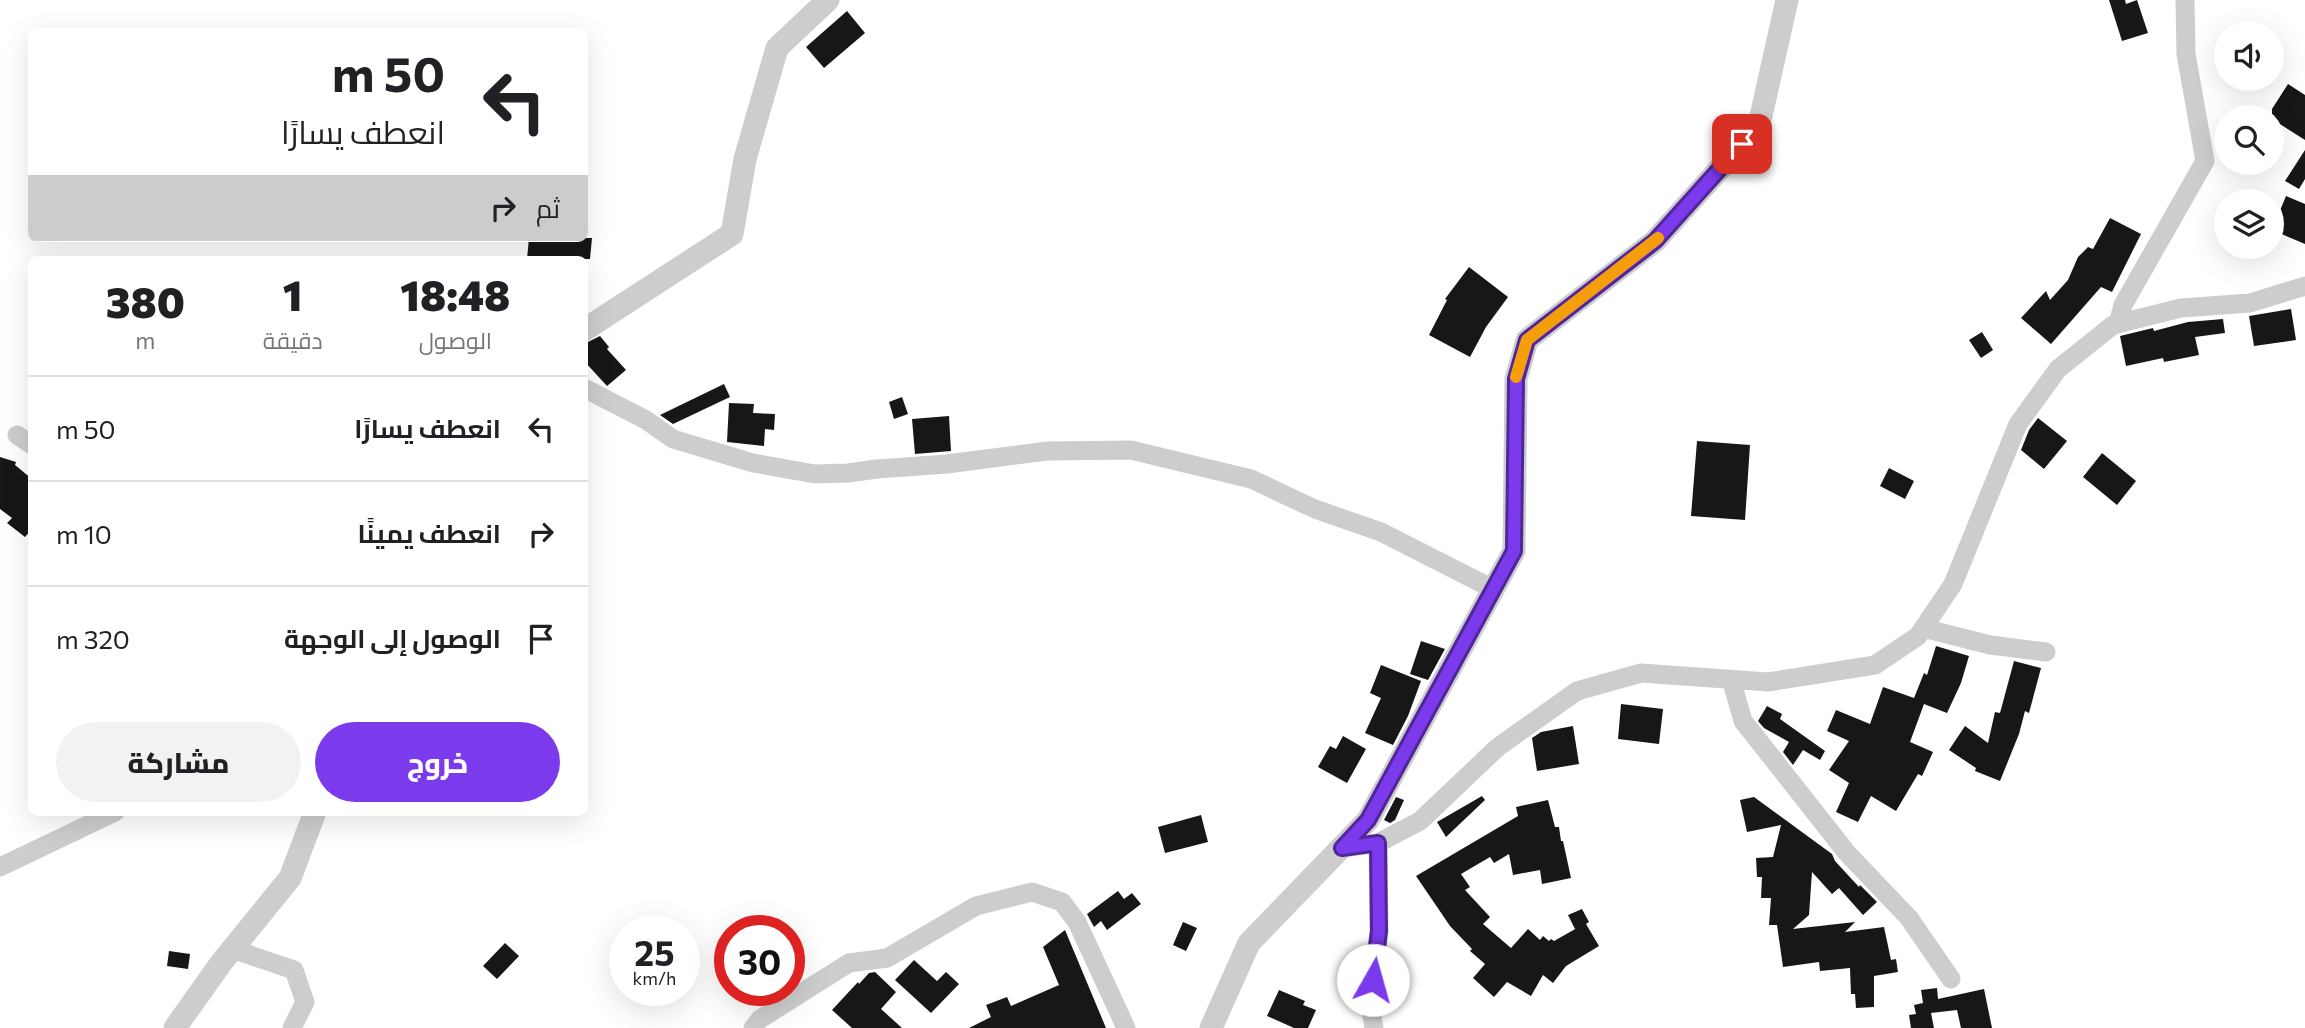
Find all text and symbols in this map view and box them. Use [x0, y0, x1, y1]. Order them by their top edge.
map controls [2214, 21, 2284, 259]
button: sound [2214, 21, 2284, 91]
text: 50 m [332, 42, 445, 102]
icon: left [469, 56, 560, 147]
button: search [2214, 105, 2284, 175]
text: انعطف يسارًا [281, 111, 445, 151]
pin [1712, 114, 1772, 174]
icon: arrive [1723, 125, 1761, 163]
icon: right [484, 189, 522, 227]
button: layers [2214, 189, 2284, 259]
text: ثم [536, 192, 560, 223]
text: 1 [283, 268, 302, 320]
text: 18:48 [400, 268, 510, 320]
text: 380 [106, 275, 185, 327]
text: m [135, 326, 155, 354]
text: دقيقة [263, 326, 323, 354]
text: الوصول [419, 326, 492, 354]
icon: left [522, 410, 560, 448]
text: انعطف يسارًا [354, 412, 501, 443]
text: 50 m [56, 413, 116, 444]
icon: right [522, 515, 560, 553]
text: انعطف يمينًا [357, 517, 501, 548]
text: 10 m [56, 518, 112, 549]
icon: arrive [522, 620, 560, 658]
text: الوصول إلى الوجهة [284, 622, 501, 653]
text: 320 m [56, 623, 130, 654]
button: مشاركة [56, 722, 301, 802]
button: خروج [315, 722, 560, 802]
speed limit sign: 30 [714, 915, 805, 1006]
text: 25 [634, 930, 675, 973]
position arrow [1336, 943, 1410, 1017]
text: km/h [633, 967, 676, 989]

